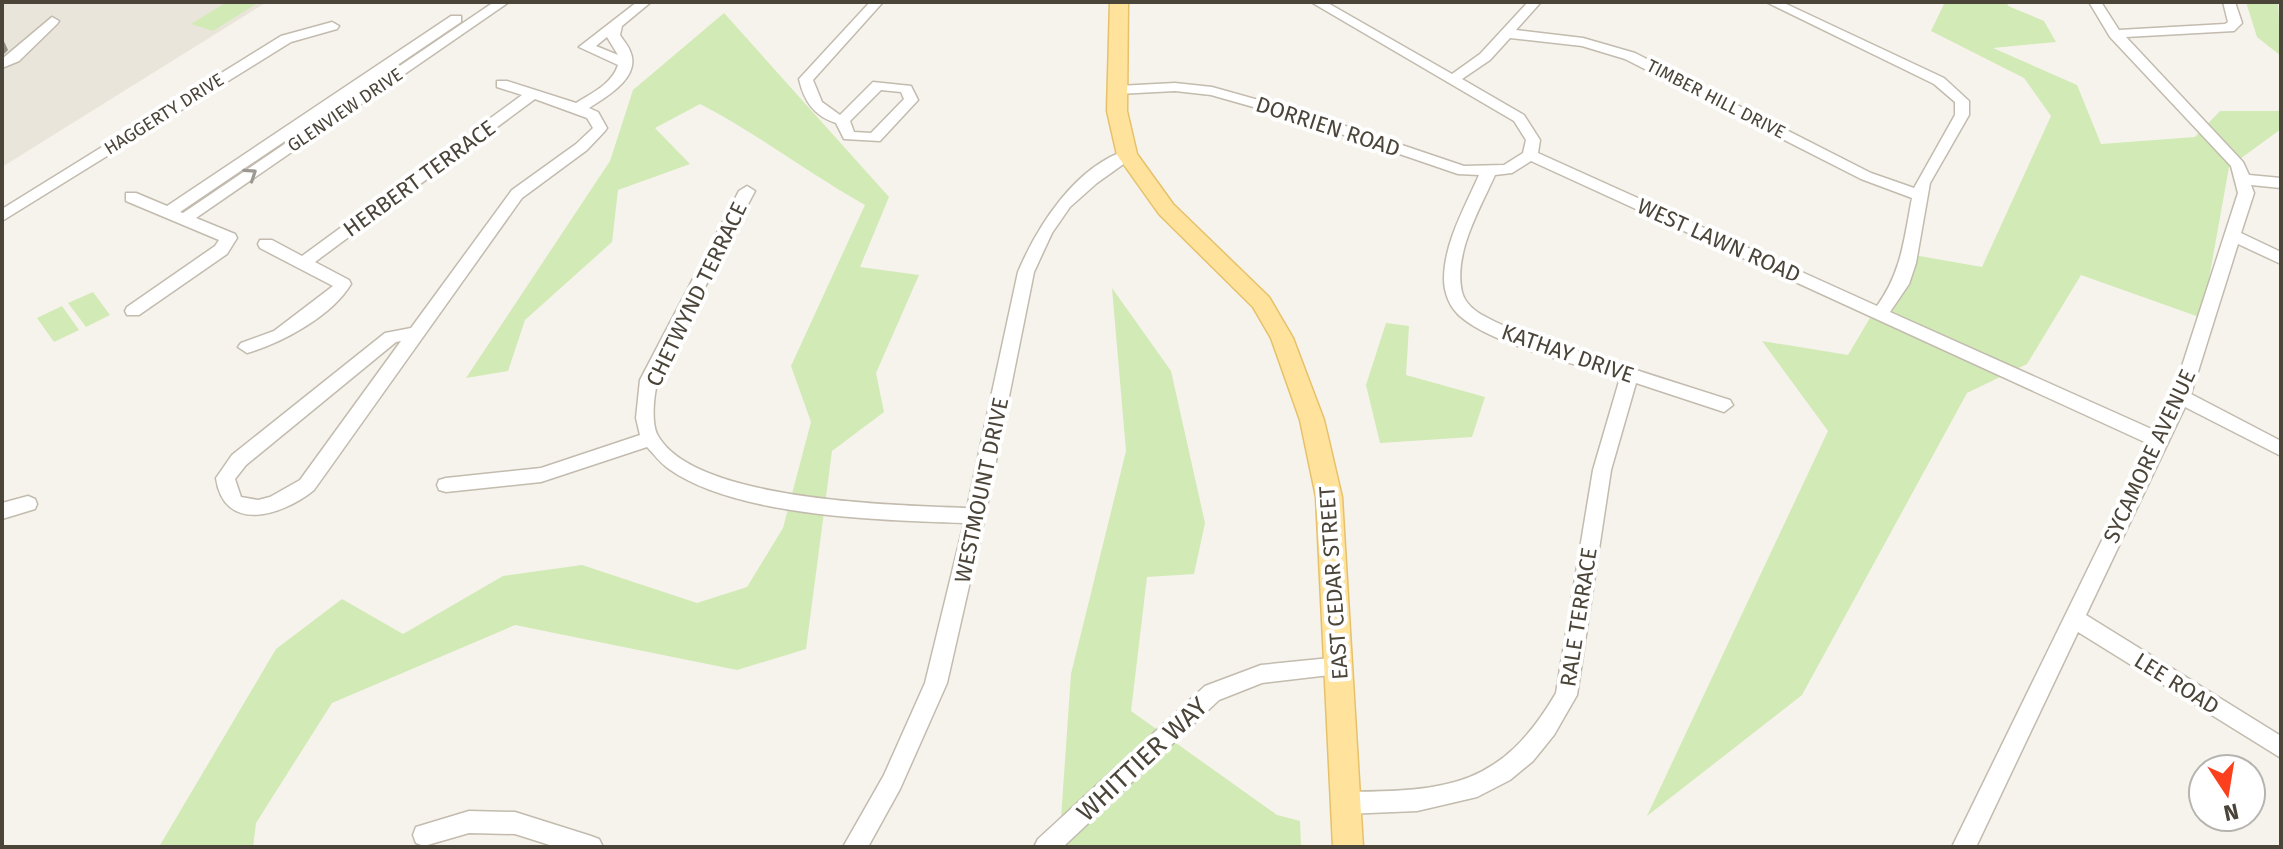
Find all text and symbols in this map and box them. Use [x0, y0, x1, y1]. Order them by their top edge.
street label: TIMBER HILL DRIVE [1643, 55, 1789, 143]
street label: GLENVIEW DRIVE [283, 63, 407, 157]
street label: HAGGERTY DRIVE [100, 68, 228, 160]
street label: DORRIEN ROAD [1252, 90, 1403, 162]
street label: HERBERT TERRACE [338, 114, 501, 243]
one-way arrow [242, 169, 256, 184]
street label: WEST LAWN ROAD [1633, 192, 1805, 289]
street label: CHETWYND TERRACE [640, 198, 753, 391]
street label: KATHAY DRIVE [1498, 318, 1638, 389]
street label: SYCAMORE AVENUE [2097, 365, 2202, 547]
street label: WESTMOUNT DRIVE [949, 395, 1014, 585]
street label: EAST CEDAR STREET [1313, 485, 1354, 681]
street label: RALE TERRACE [1554, 545, 1603, 689]
street label: LEE ROAD [2129, 647, 2224, 720]
street label: WHITTIER WAY [1071, 691, 1215, 828]
north arrow [2187, 753, 2267, 833]
text: N [2221, 797, 2241, 827]

